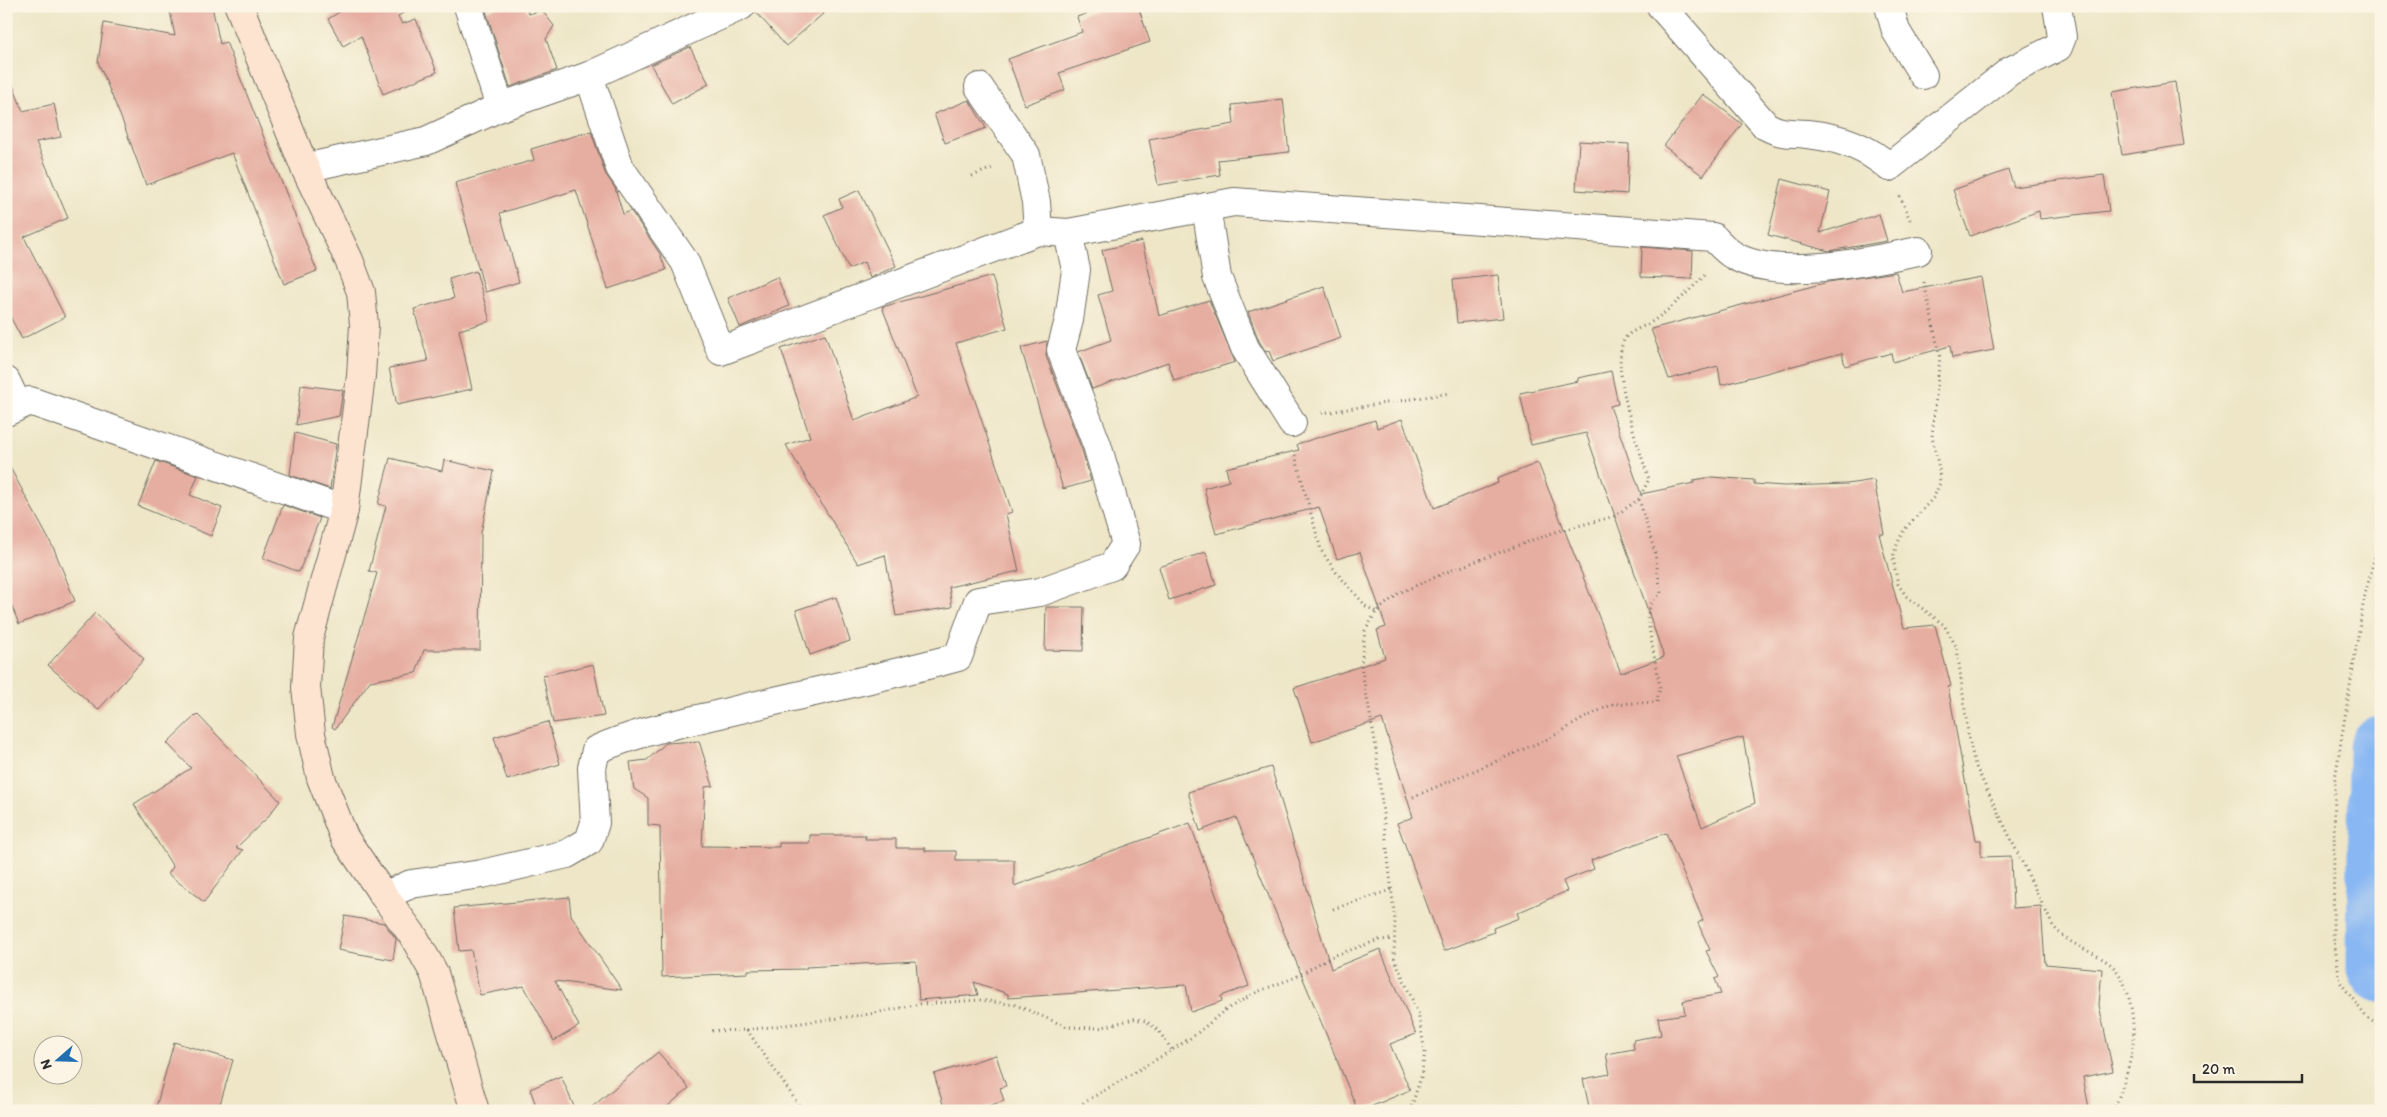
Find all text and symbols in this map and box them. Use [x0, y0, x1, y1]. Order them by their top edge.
north arrow [32, 1034, 82, 1084]
scale bar [2194, 1052, 2302, 1084]
text: N [37, 1057, 56, 1072]
text: 20 m [2202, 1060, 2236, 1078]

